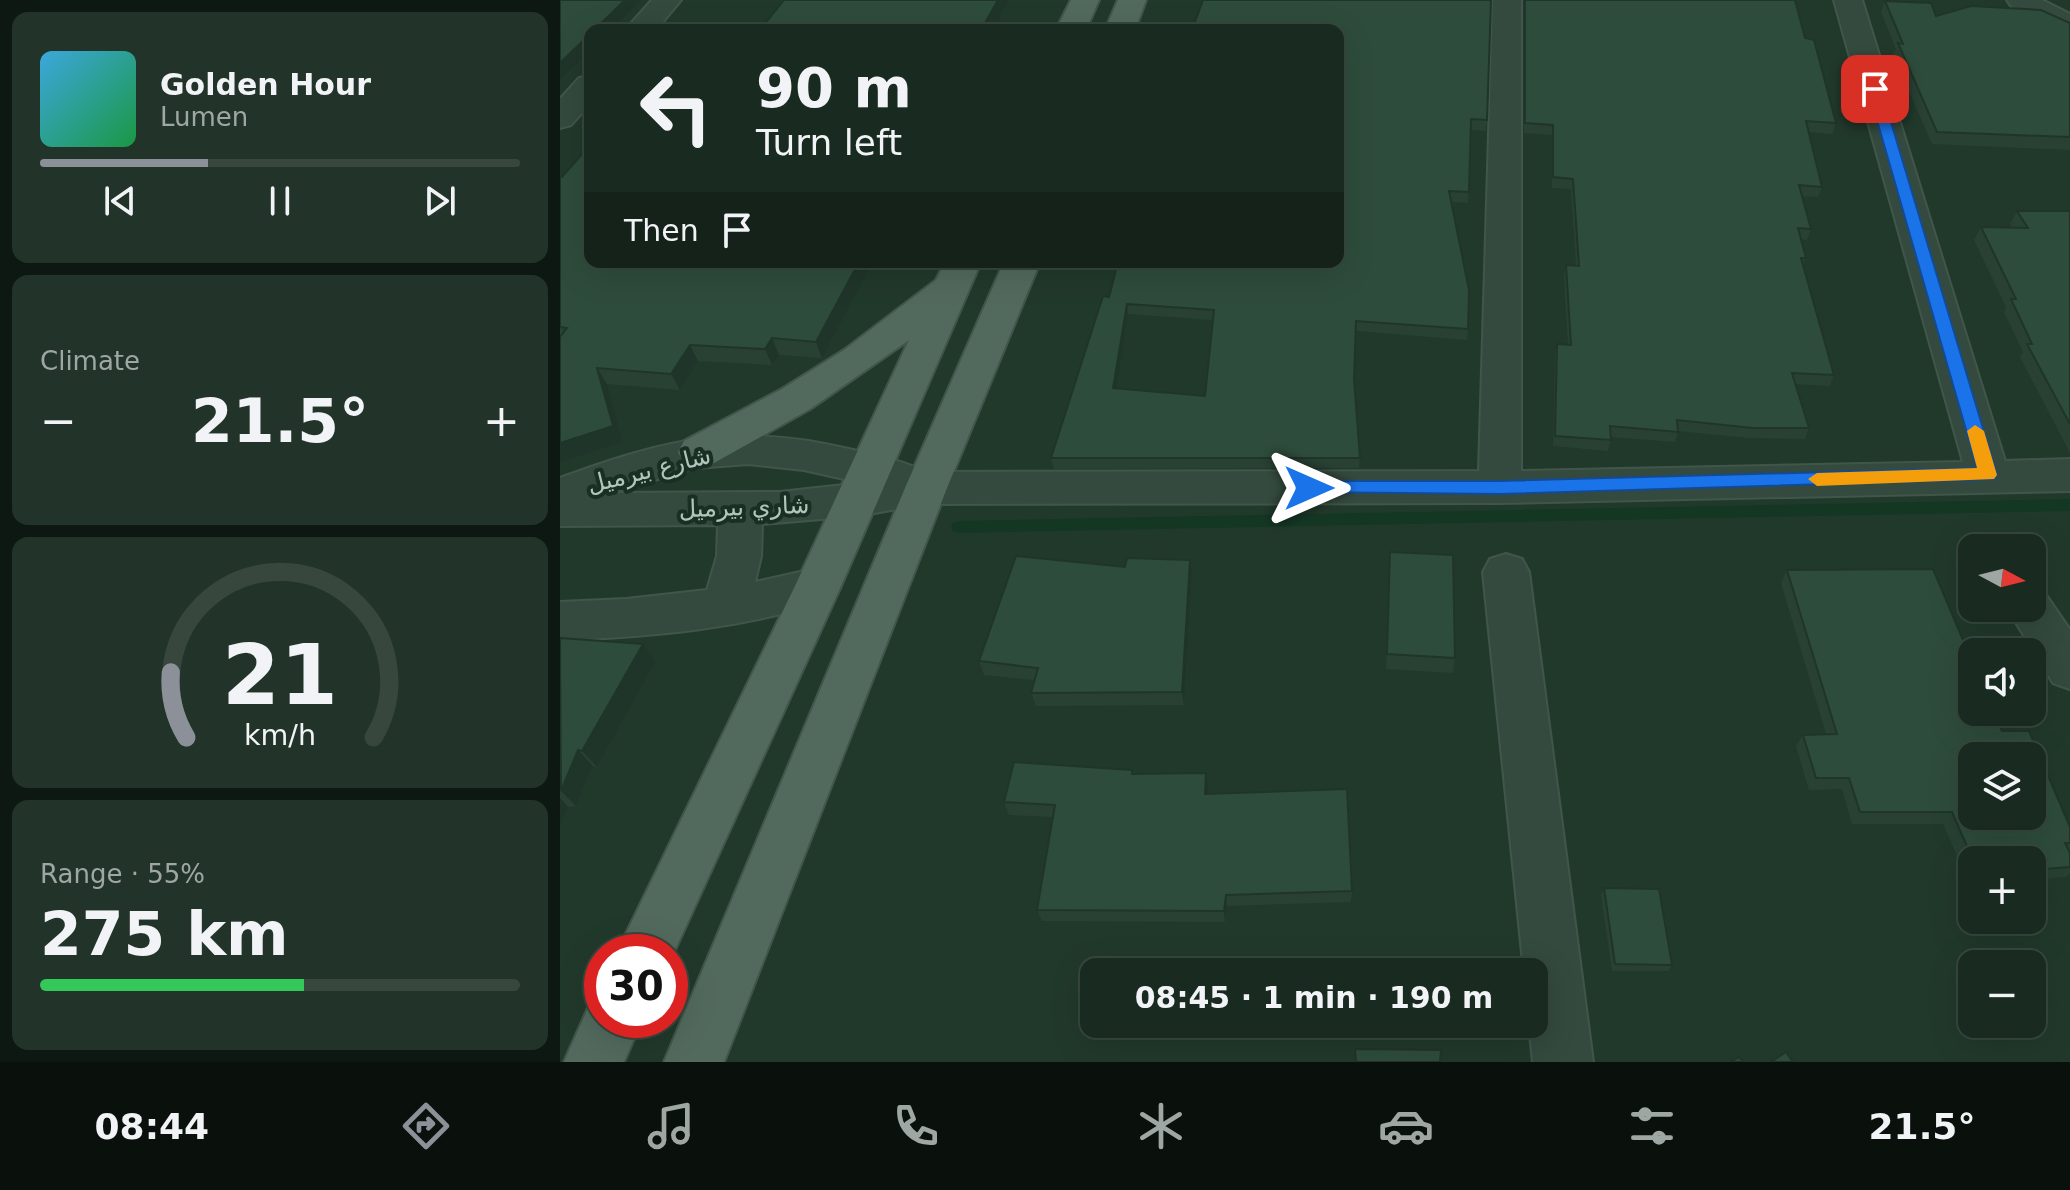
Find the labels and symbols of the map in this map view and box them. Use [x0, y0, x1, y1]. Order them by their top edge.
pin [1841, 55, 1909, 123]
street label: شارع بيرميل [584, 441, 714, 499]
position arrow [1267, 446, 1351, 530]
street label: شاري بيرميل [678, 491, 810, 523]
north arrow [1958, 534, 2046, 622]
speed limit sign: 30 [584, 934, 688, 1038]

